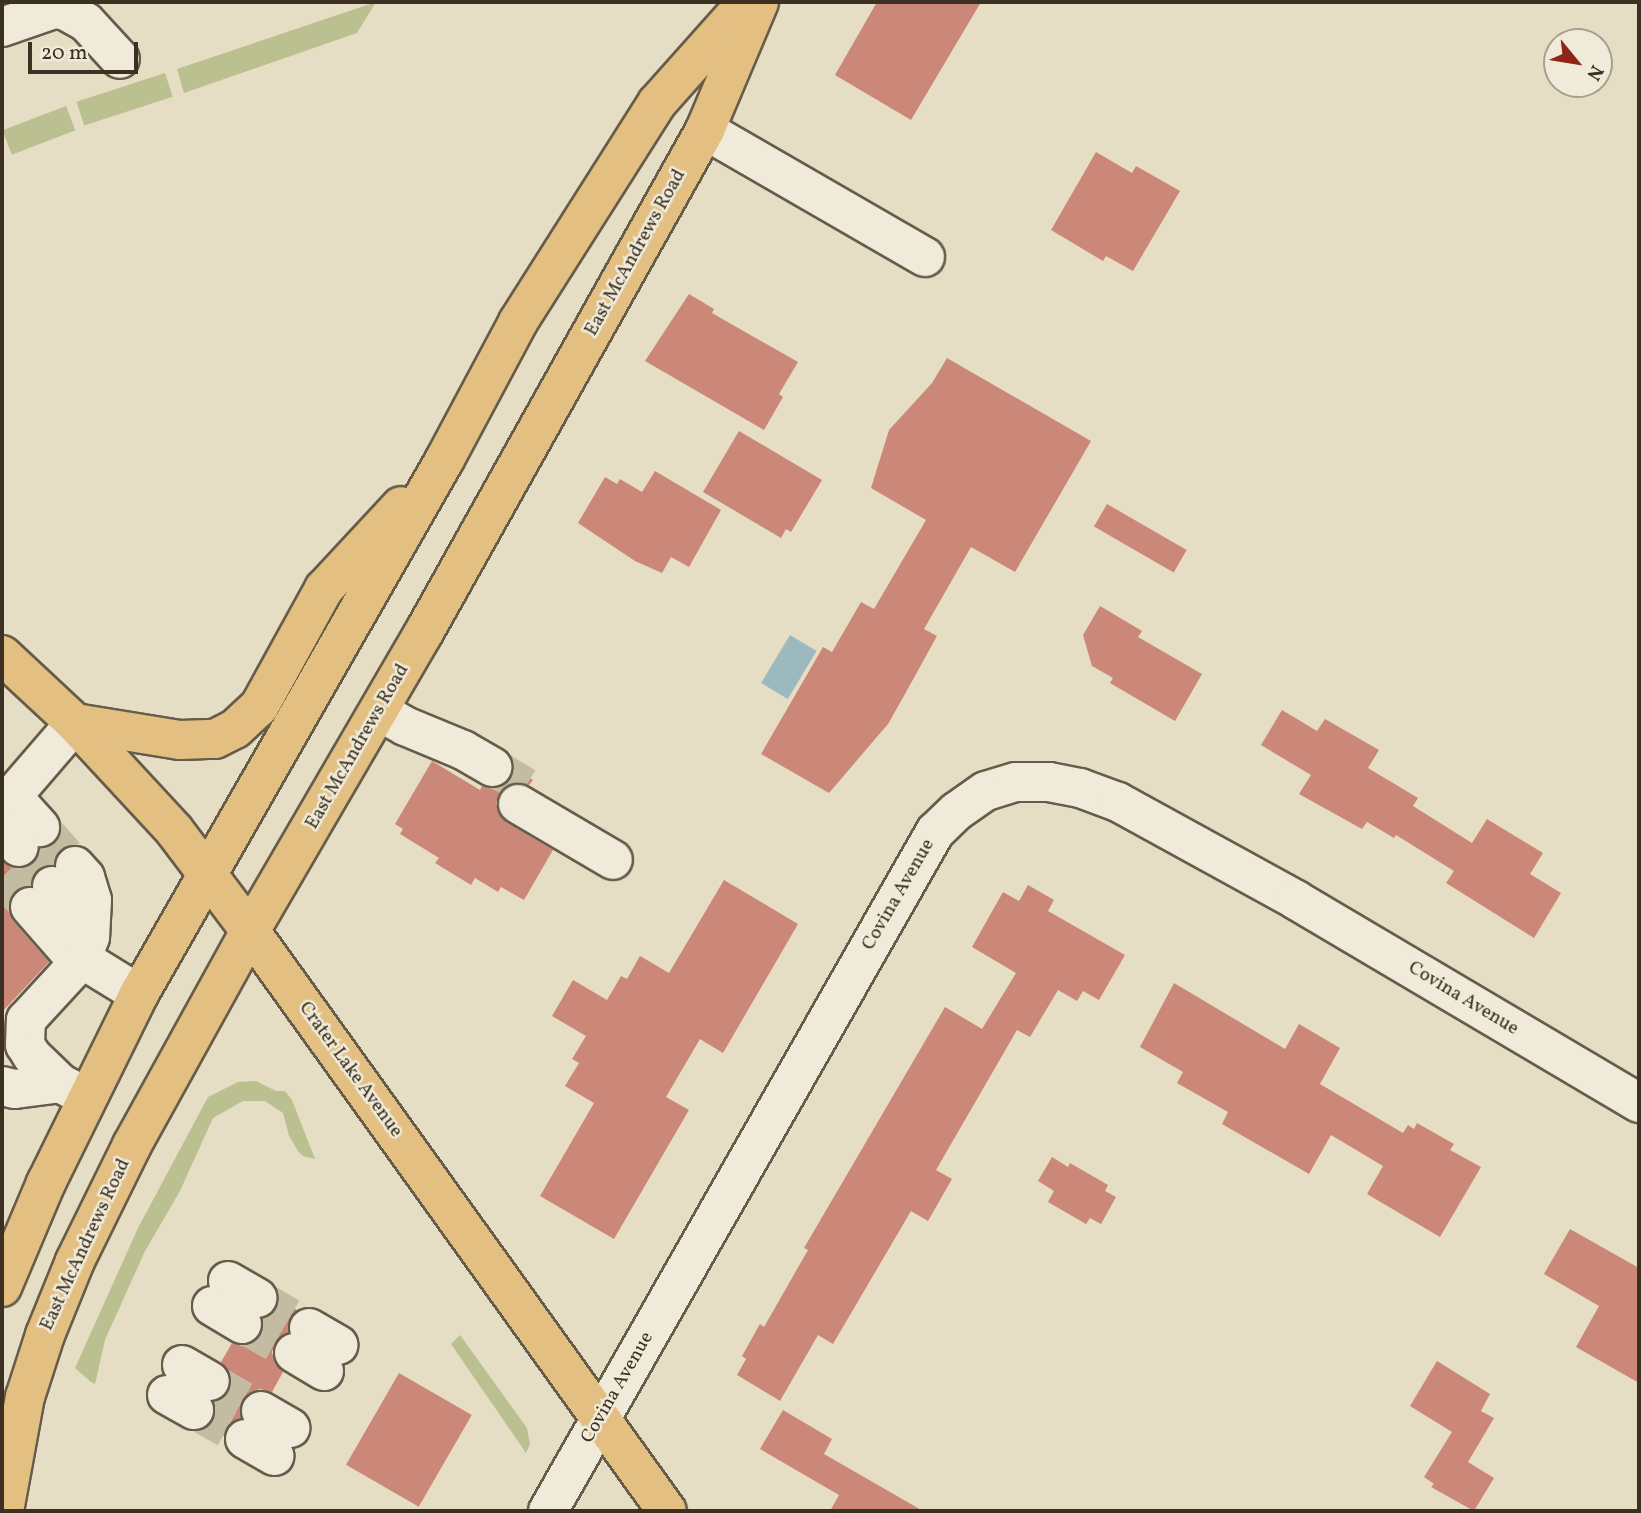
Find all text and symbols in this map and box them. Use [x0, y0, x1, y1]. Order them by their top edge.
scale bar [32, 28, 142, 72]
north arrow [1543, 28, 1613, 98]
text: 20 m [41, 39, 87, 68]
text: N [1580, 60, 1609, 85]
street label: East McAndrews Road [581, 166, 691, 340]
street label: East McAndrews Road [301, 660, 415, 834]
street label: Covina Avenue [858, 835, 940, 955]
street label: Covina Avenue [1404, 957, 1522, 1041]
street label: Crater Lake Avenue [293, 998, 407, 1142]
street label: East McAndrews Road [36, 1155, 136, 1335]
street label: Covina Avenue [577, 1328, 659, 1448]

